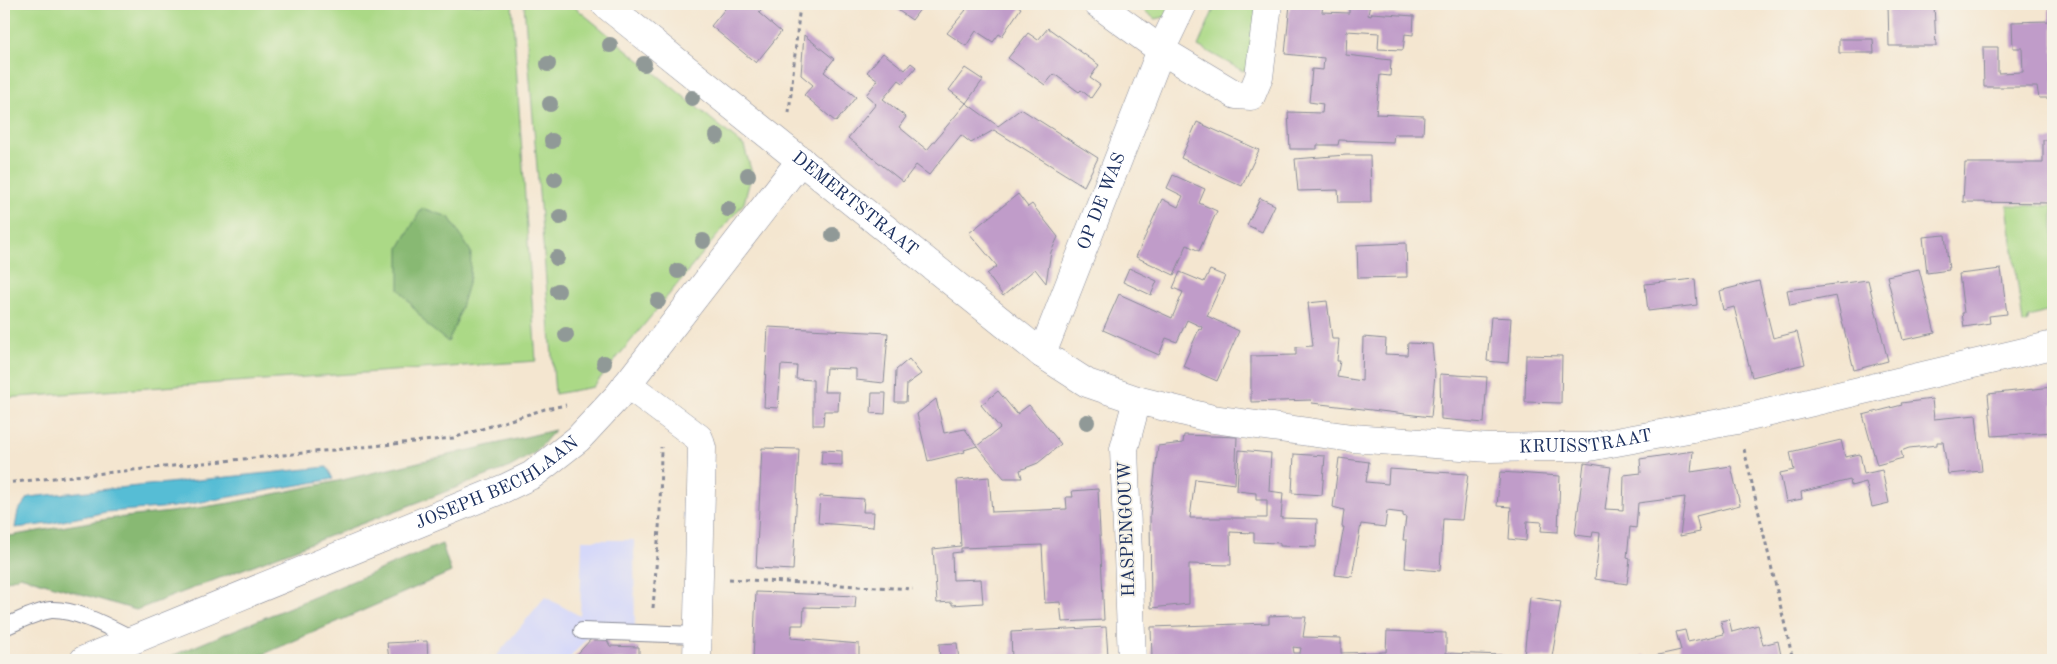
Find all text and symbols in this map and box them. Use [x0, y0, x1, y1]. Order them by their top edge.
street label: DEMERTSTRAAT [788, 148, 921, 260]
street label: OP DE WAS [1075, 150, 1129, 253]
street label: KRUISSTRAAT [1519, 427, 1653, 456]
street label: JOSEPH BECHLAAN [413, 433, 582, 533]
street label: HASPENGOUW [1116, 461, 1138, 597]

